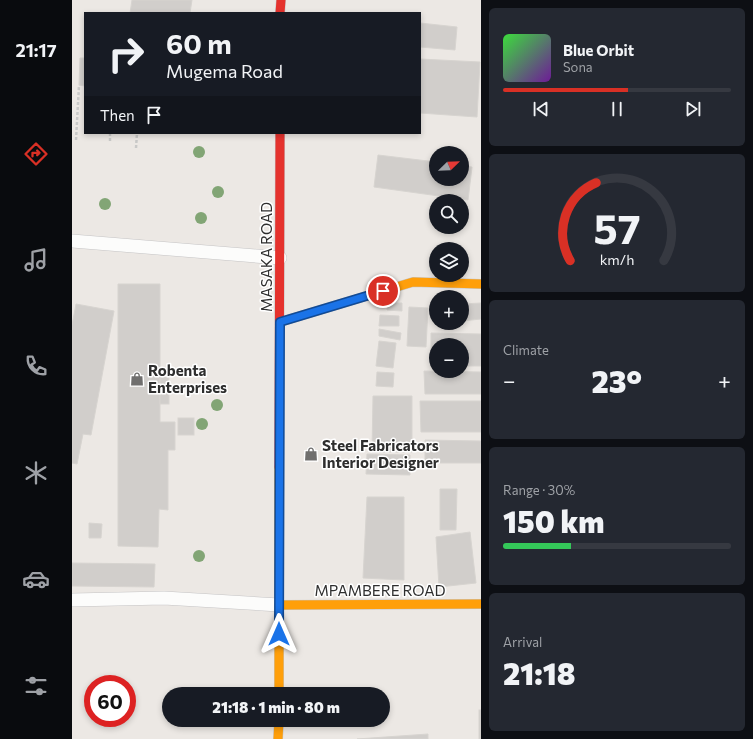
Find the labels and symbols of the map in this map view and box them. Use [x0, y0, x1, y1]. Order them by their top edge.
north arrow [429, 146, 469, 186]
street label: MASAKA ROAD [257, 202, 275, 312]
pin [366, 274, 400, 308]
place label: Robenta Enterprises [148, 361, 227, 396]
shop icon: Robenta Enterprises [129, 371, 145, 387]
place label: Steel Fabricators Interior Designer [322, 436, 439, 471]
shop icon: Steel Fabricators Interior Designer [303, 446, 319, 462]
street label: MPAMBERE ROAD [314, 581, 446, 599]
position arrow [258, 613, 300, 655]
speed limit sign: 60 [84, 675, 136, 727]

